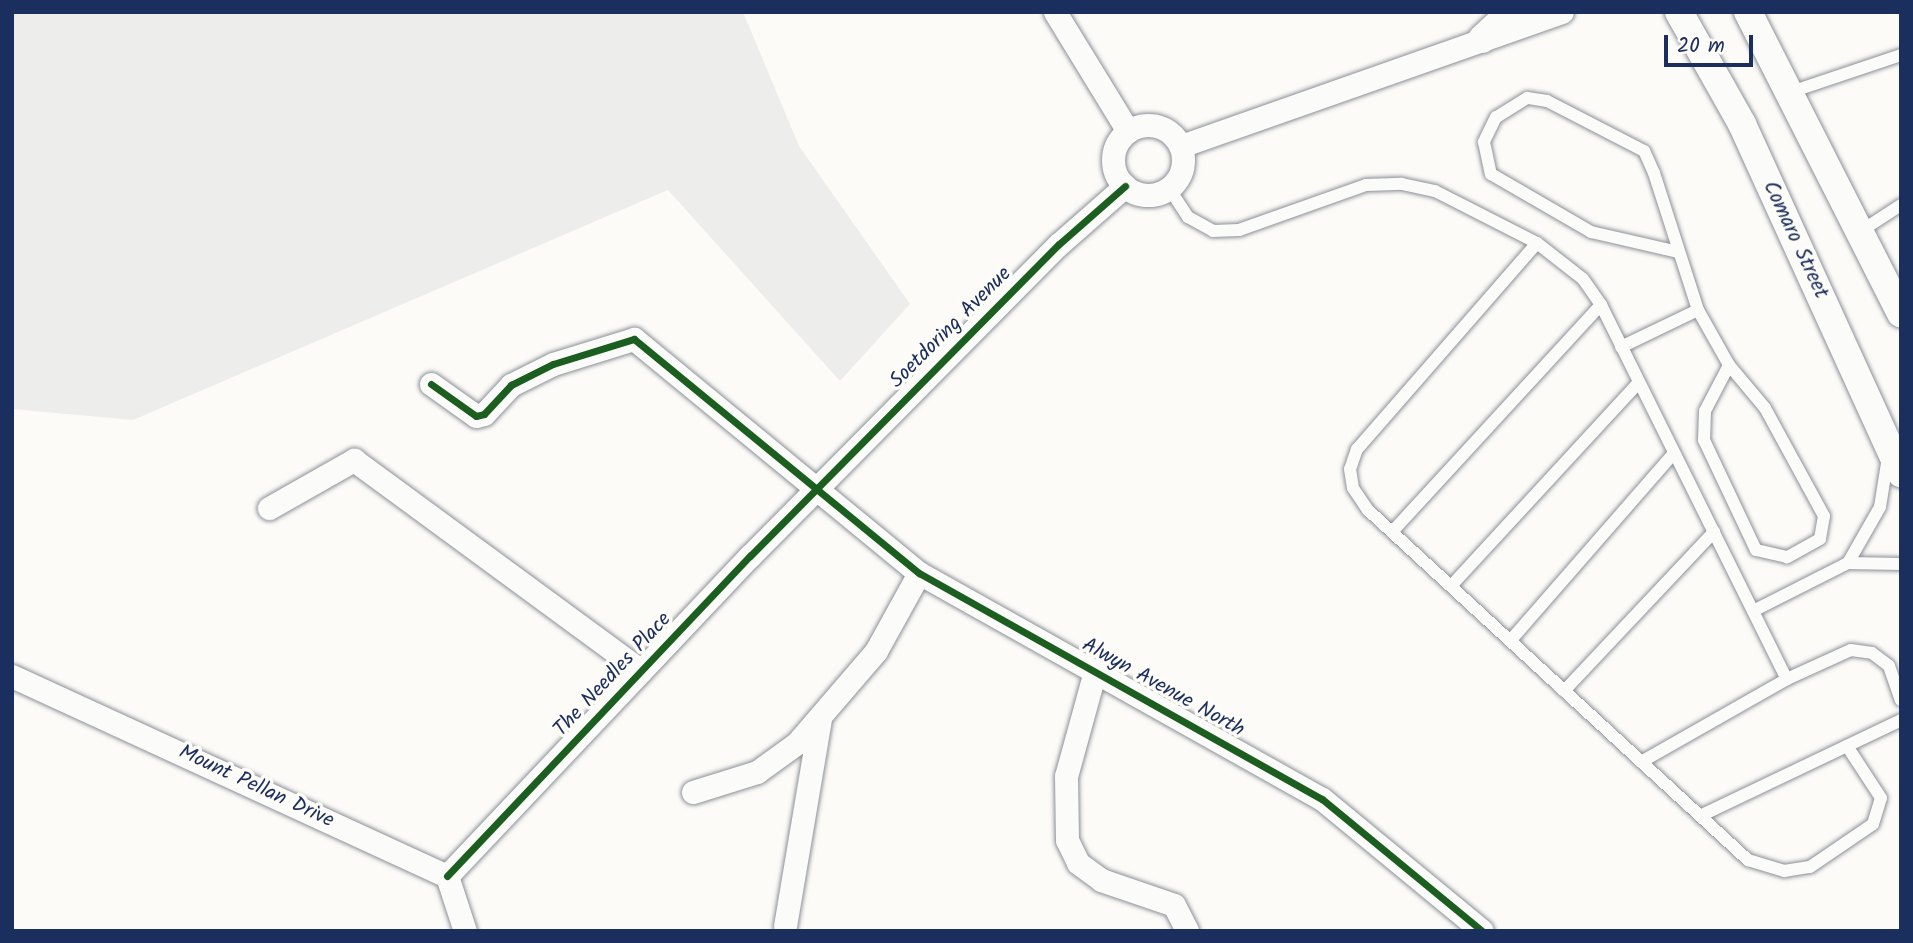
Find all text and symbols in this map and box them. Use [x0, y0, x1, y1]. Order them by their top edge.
scale bar [1668, 21, 1757, 65]
text: 20 m [1677, 30, 1725, 63]
street label: Comaro Street [1757, 177, 1833, 303]
street label: Soetdoring Avenue [885, 262, 1017, 394]
street label: The Needles Place [549, 607, 677, 743]
street label: Alwyn Avenue North [1077, 633, 1249, 743]
street label: Mount Pellan Drive [174, 740, 338, 834]

